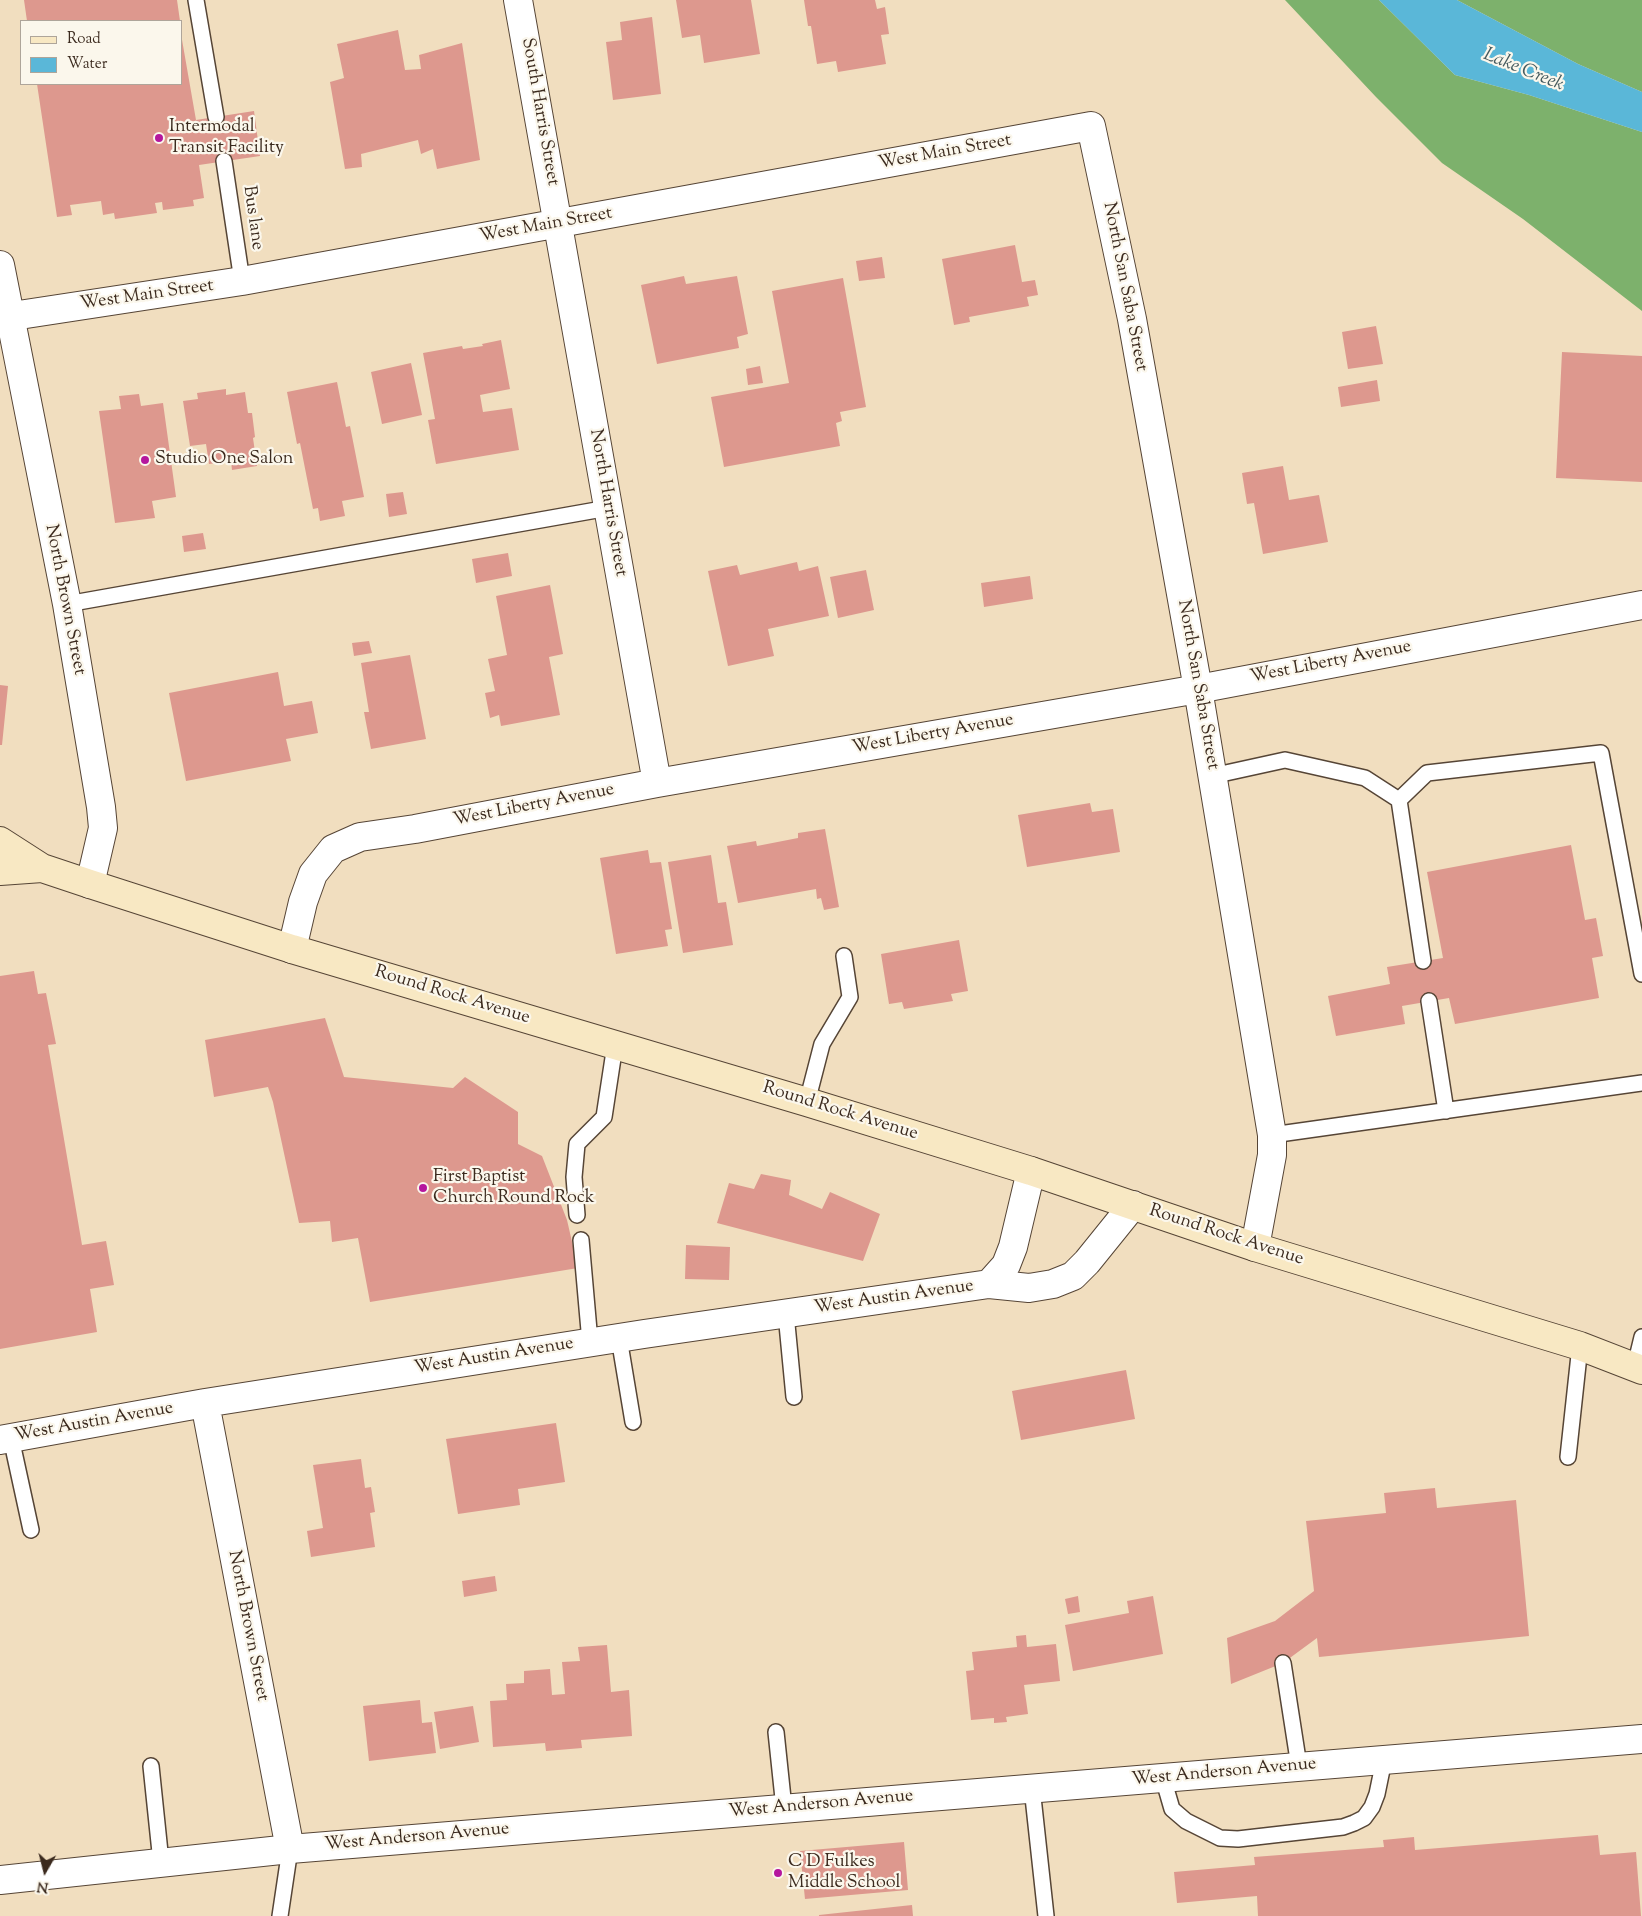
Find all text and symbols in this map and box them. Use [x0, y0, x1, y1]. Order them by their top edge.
legend [20, 20, 182, 85]
text: Road [67, 29, 101, 50]
street label: South Harris Street [515, 36, 563, 188]
water label: Lake Creek [1479, 45, 1567, 97]
text: Water [67, 54, 107, 75]
place label: Intermodal Transit Facility [169, 117, 284, 160]
street label: West Main Street [877, 131, 1013, 175]
marker: Intermodal Transit Facility [153, 132, 165, 144]
street label: Bus lane [237, 184, 267, 252]
street label: North San Saba Street [1097, 200, 1151, 374]
street label: West Main Street [478, 204, 614, 248]
street label: West Main Street [79, 276, 215, 316]
street label: North Harris Street [583, 427, 631, 579]
place label: Studio One Salon [155, 449, 294, 471]
marker: Studio One Salon [139, 454, 151, 466]
street label: North Brown Street [39, 523, 89, 677]
street label: North San Saba Street [1171, 598, 1223, 772]
street label: West Liberty Avenue [1249, 637, 1413, 689]
street label: West Liberty Avenue [851, 710, 1015, 760]
street label: West Liberty Avenue [452, 780, 616, 832]
street label: Round Rock Avenue [372, 962, 532, 1030]
street label: Round Rock Avenue [760, 1078, 920, 1146]
place label: First Baptist Church Round Rock [433, 1167, 595, 1210]
marker: First Baptist Church Round Rock [417, 1182, 429, 1194]
street label: Round Rock Avenue [1146, 1201, 1306, 1271]
street label: West Austin Avenue [813, 1276, 975, 1320]
street label: West Austin Avenue [413, 1334, 575, 1380]
street label: West Austin Avenue [13, 1398, 175, 1448]
street label: North Brown Street [222, 1549, 272, 1703]
street label: West Anderson Avenue [1131, 1754, 1317, 1792]
street label: West Anderson Avenue [728, 1786, 914, 1824]
street label: West Anderson Avenue [324, 1819, 510, 1857]
north arrow [20, 1846, 70, 1896]
place label: C D Fulkes Middle School [788, 1852, 901, 1895]
marker: C D Fulkes Middle School [772, 1867, 784, 1879]
text: N [36, 1875, 50, 1897]

